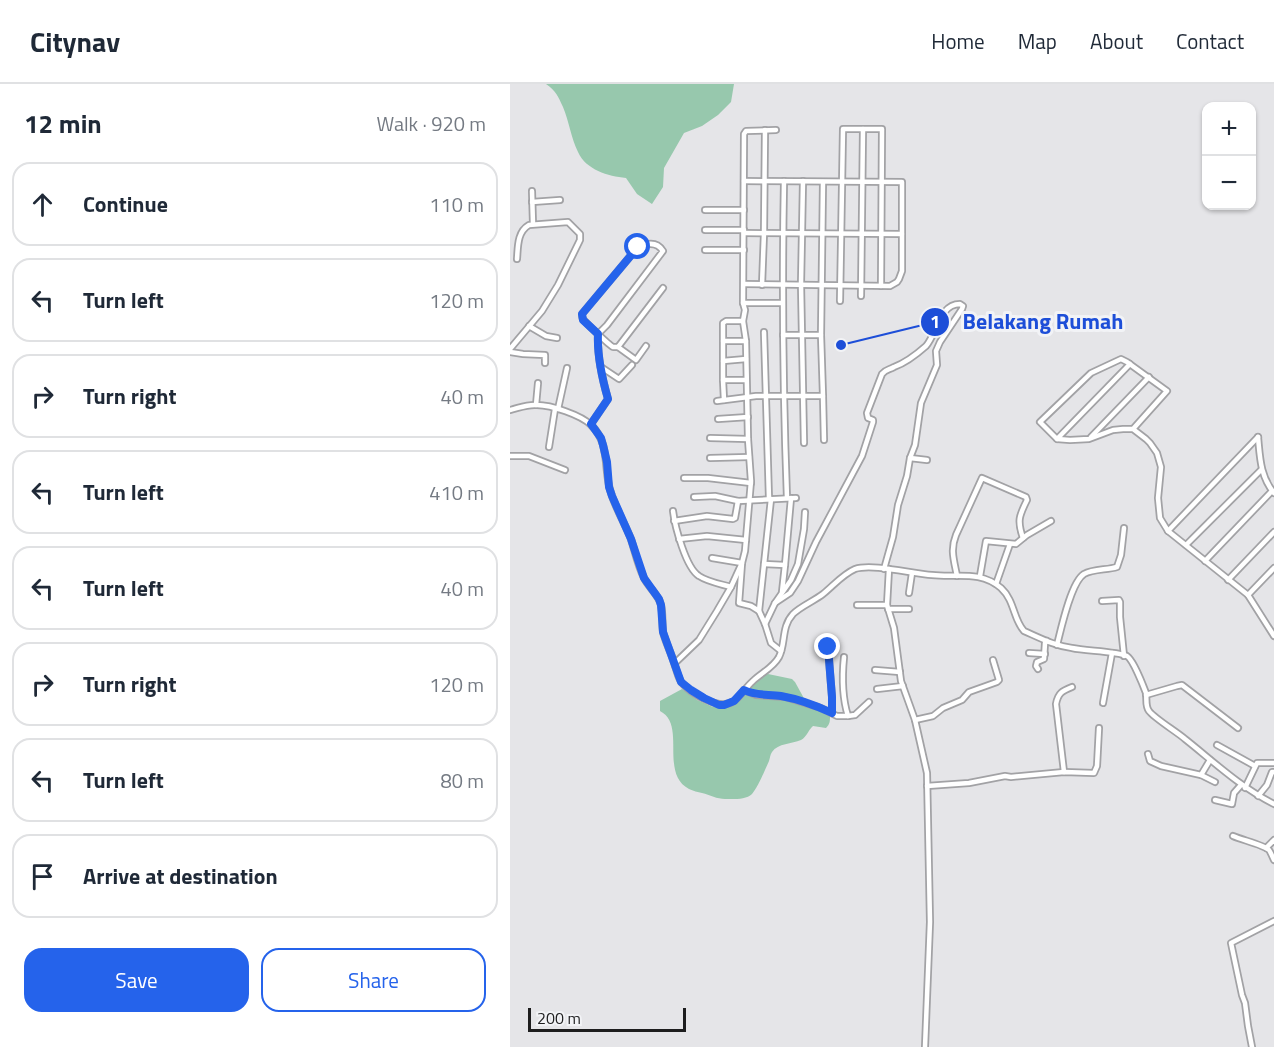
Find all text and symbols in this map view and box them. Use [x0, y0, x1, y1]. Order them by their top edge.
text: Citynav [30, 20, 120, 63]
text: Home [931, 25, 985, 57]
text: Map [1018, 25, 1057, 57]
text: About [1090, 25, 1143, 57]
text: Contact [1176, 25, 1244, 57]
map controls [1202, 102, 1256, 210]
button: + [1202, 102, 1256, 156]
text: 12 min [24, 104, 102, 143]
text: Walk · 920 m [377, 108, 486, 139]
button: − [1202, 156, 1256, 210]
text: Continue [83, 187, 168, 221]
icon: ahead [26, 188, 59, 221]
text: 110 m [429, 189, 484, 220]
route start [624, 233, 650, 259]
text: Turn left [83, 283, 164, 317]
icon: left [26, 284, 59, 317]
text: 120 m [429, 285, 484, 316]
callout: Belakang Rumah [920, 302, 1135, 342]
text: Belakang Rumah [963, 304, 1123, 338]
text: 1 [930, 308, 940, 335]
text: Turn right [83, 379, 177, 413]
icon: right [26, 380, 59, 413]
text: 40 m [440, 381, 484, 412]
text: Turn left [83, 475, 164, 509]
icon: left [26, 476, 59, 509]
text: 410 m [429, 477, 484, 508]
text: Turn left [83, 571, 164, 605]
icon: left [26, 572, 59, 605]
text: 40 m [440, 573, 484, 604]
route end [814, 633, 840, 659]
text: Turn right [83, 667, 177, 701]
icon: right [26, 668, 59, 701]
text: 120 m [429, 669, 484, 700]
text: Turn left [83, 763, 164, 797]
icon: left [26, 764, 59, 797]
text: 80 m [440, 765, 484, 796]
text: Arrive at destination [83, 859, 278, 893]
icon: arrive [26, 860, 59, 893]
button: Save [24, 948, 249, 1012]
button: Share [261, 948, 486, 1012]
scale bar [528, 1005, 686, 1032]
text: 200 m [537, 1006, 581, 1030]

